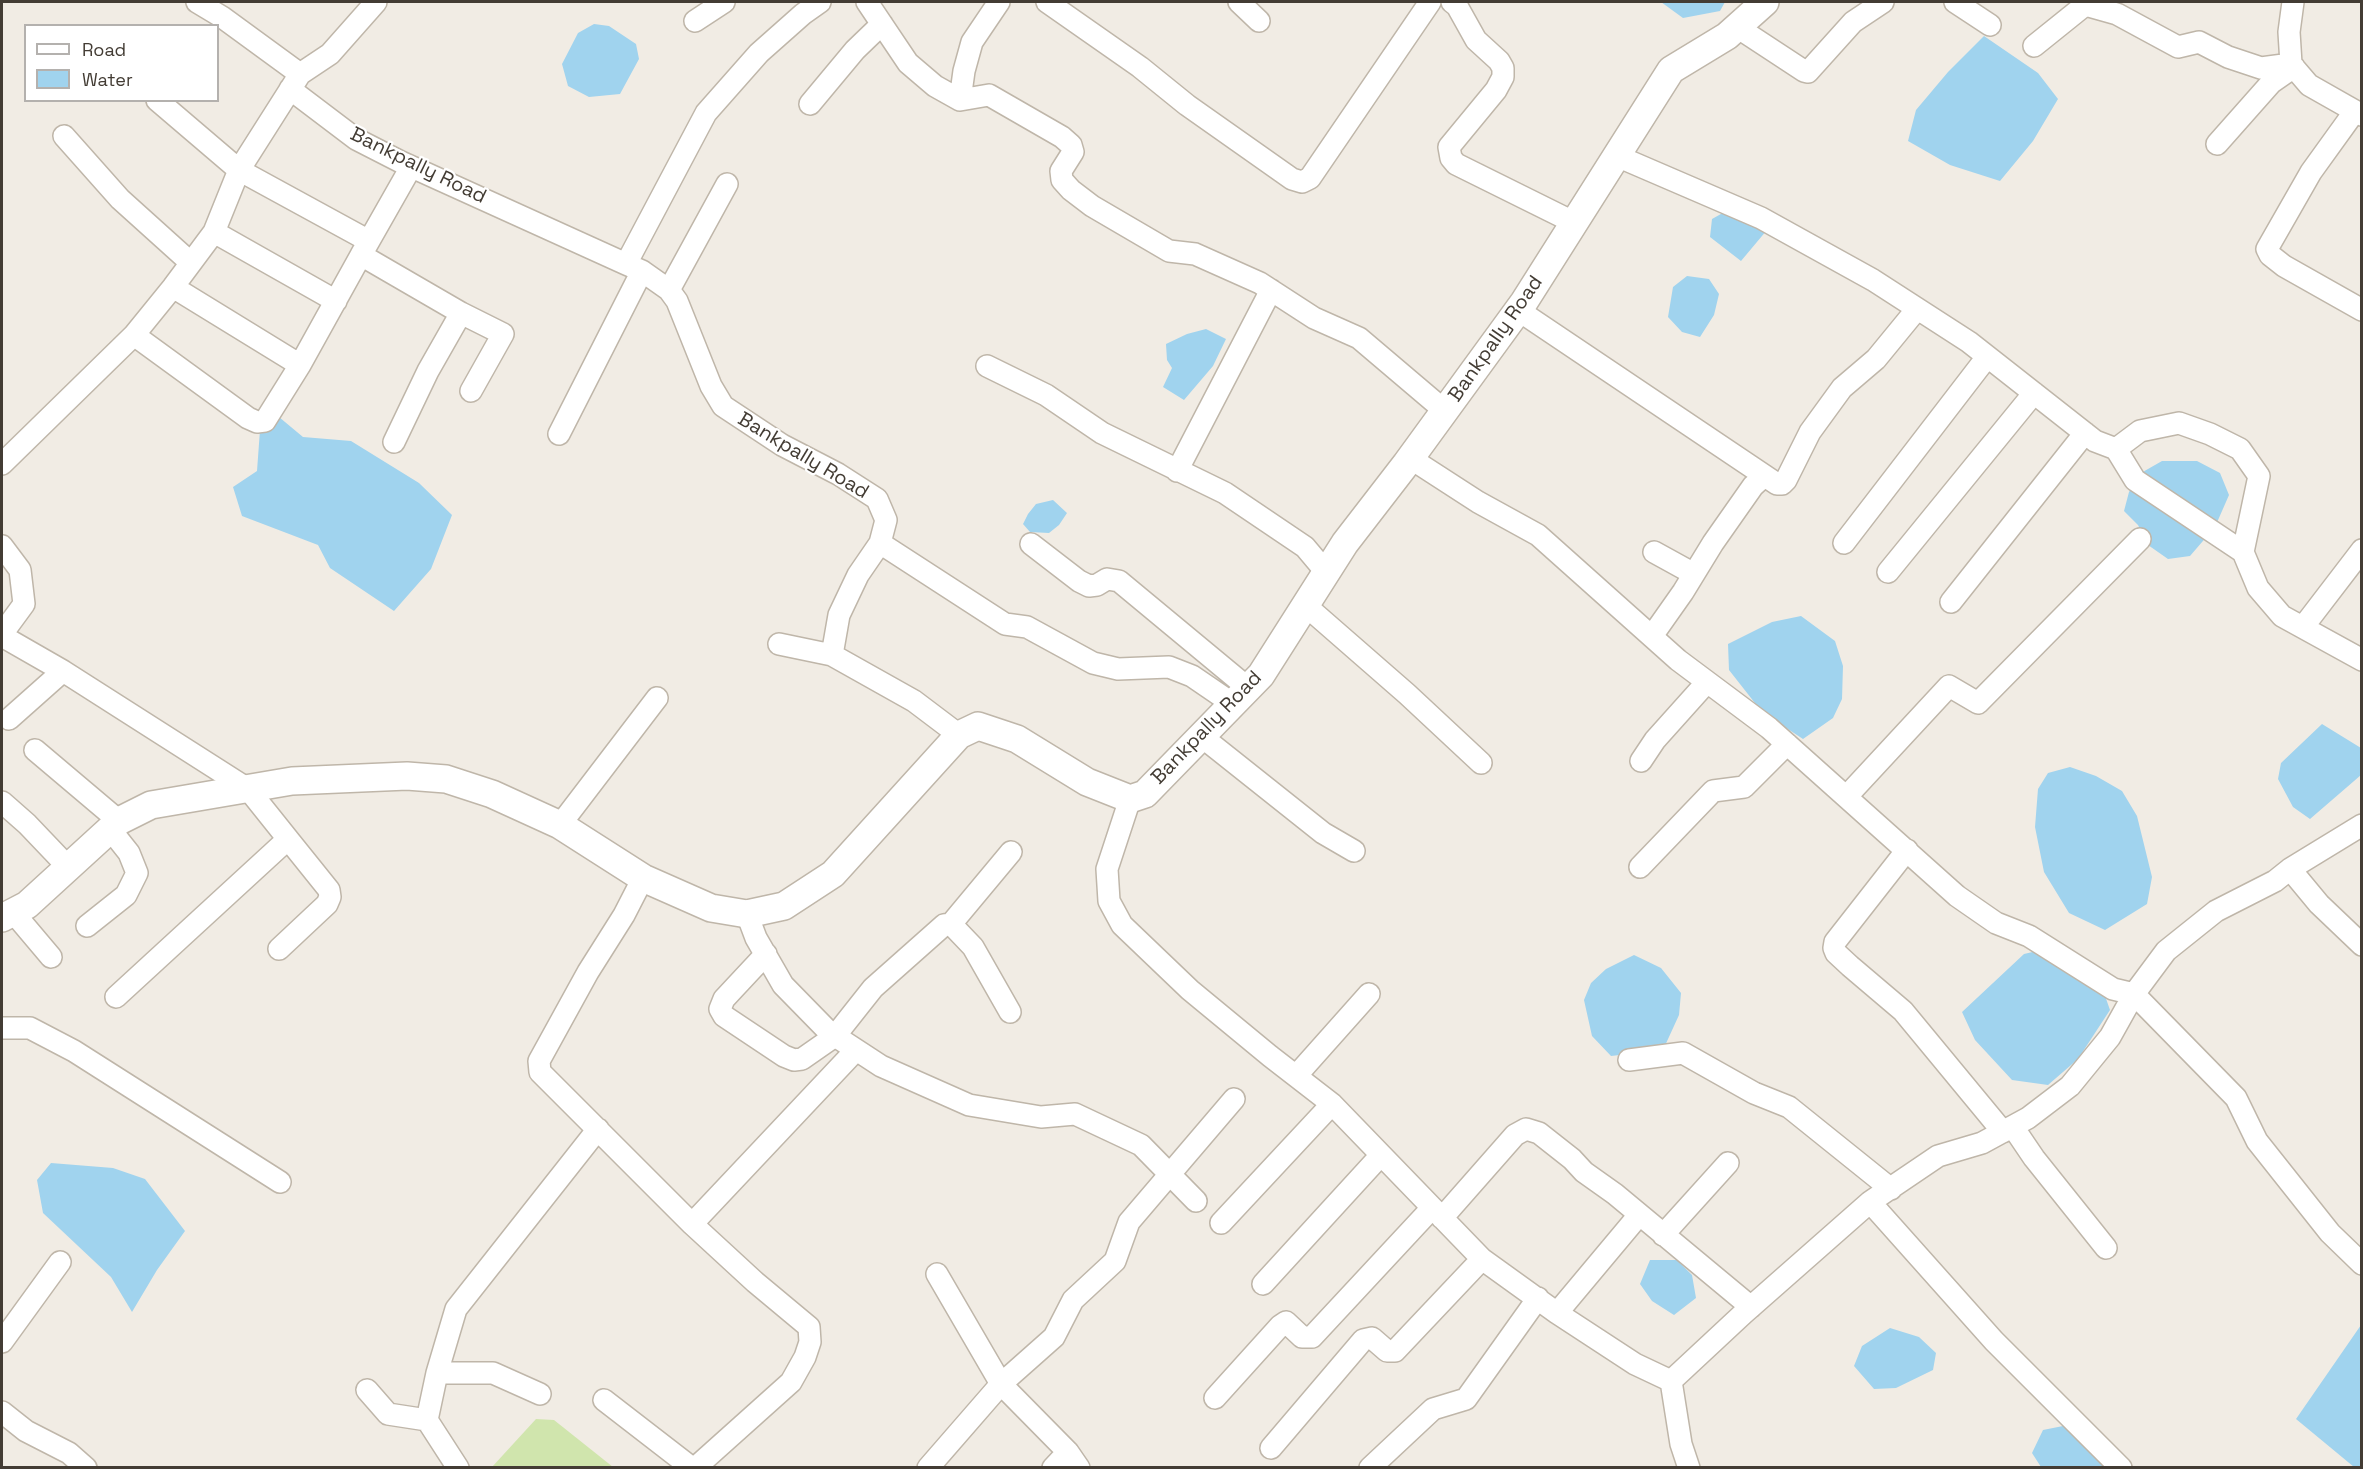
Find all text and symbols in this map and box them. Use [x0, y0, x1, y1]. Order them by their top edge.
legend [24, 24, 219, 102]
text: Road [82, 38, 126, 61]
text: Water [82, 68, 133, 91]
street label: Bankpally Road [346, 123, 490, 209]
street label: Bankpally Road [1444, 271, 1548, 407]
street label: Bankpally Road [733, 408, 873, 504]
street label: Bankpally Road [1147, 666, 1267, 790]

